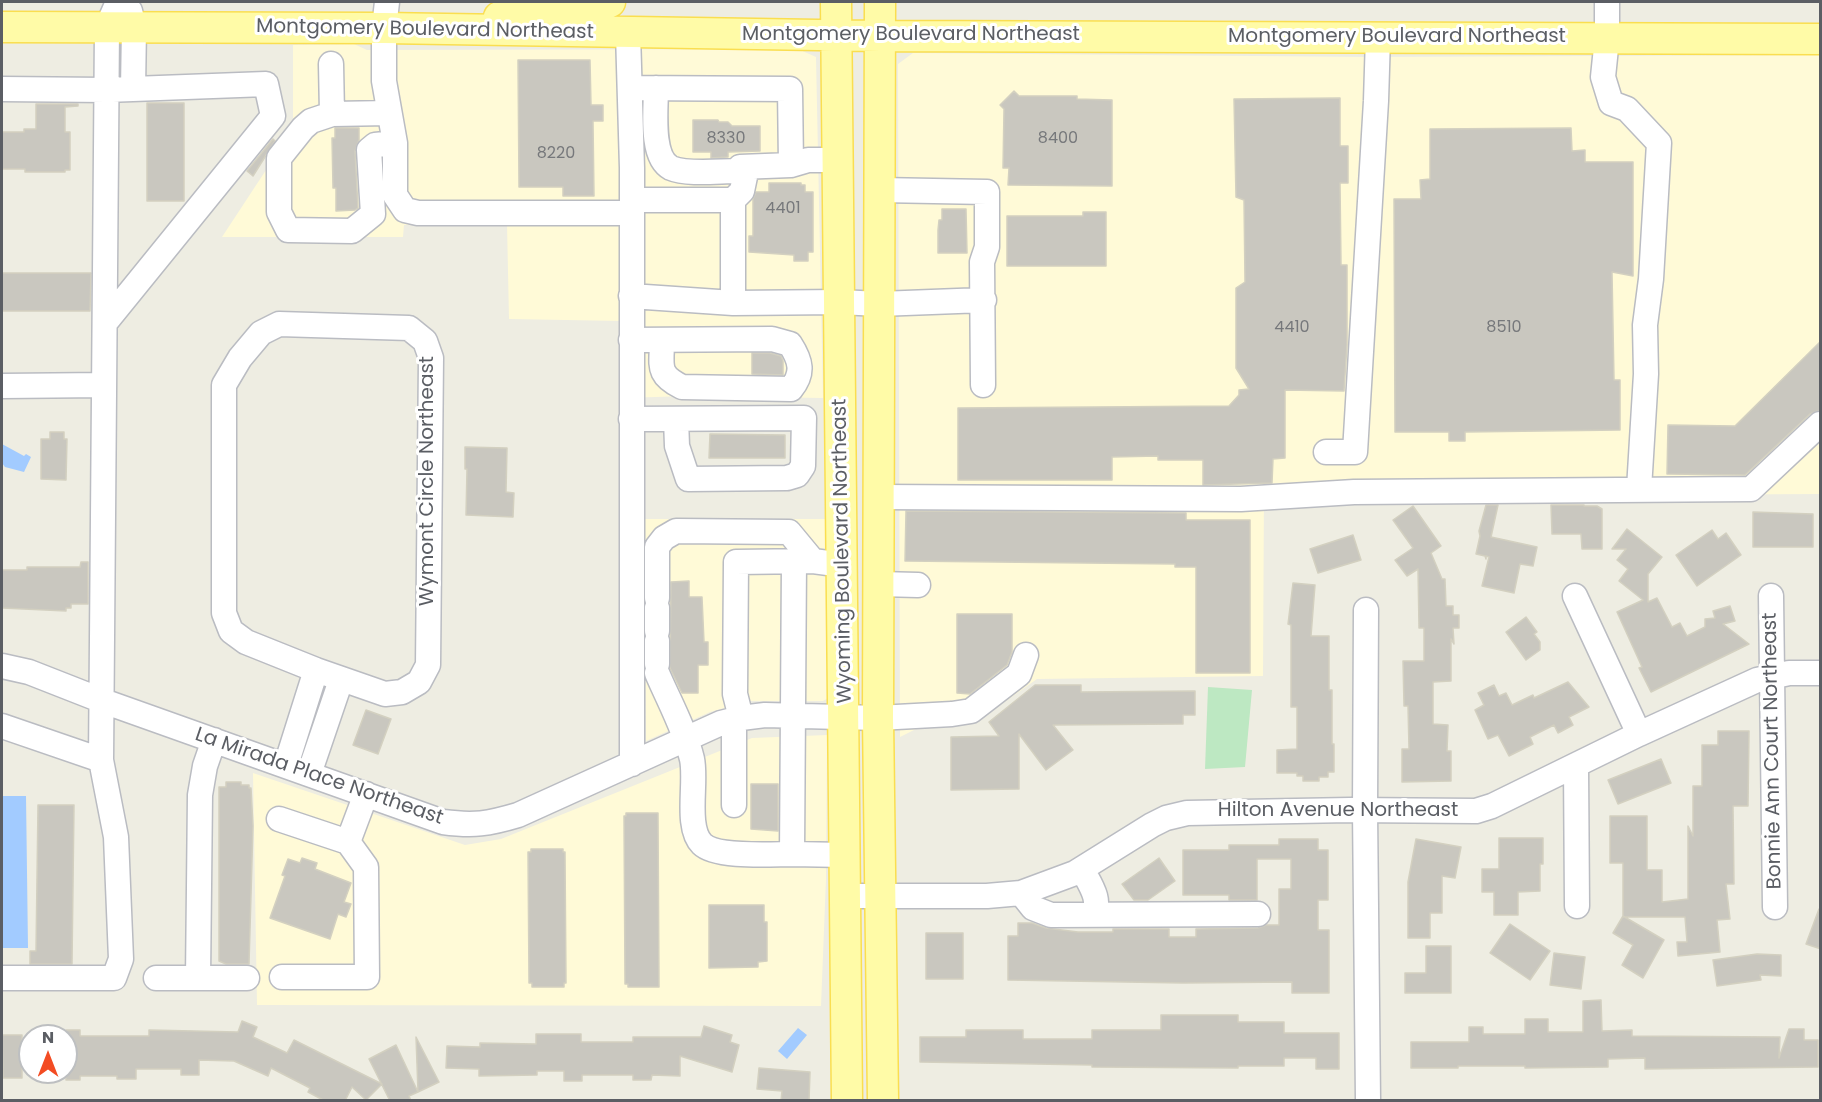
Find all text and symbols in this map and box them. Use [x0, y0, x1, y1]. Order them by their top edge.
street label: Montgomery Boulevard Northeast [256, 15, 594, 45]
street label: Montgomery Boulevard Northeast [742, 23, 1080, 47]
street label: Montgomery Boulevard Northeast [1228, 25, 1566, 49]
house number: 8330 [707, 129, 745, 149]
house number: 8400 [1038, 129, 1078, 149]
house number: 8220 [537, 144, 575, 164]
house number: 4401 [765, 199, 801, 219]
house number: 4410 [1274, 318, 1310, 338]
house number: 8510 [1486, 318, 1522, 338]
street label: Wymont Circle Northeast [416, 356, 440, 606]
street label: Wyoming Boulevard Northeast [828, 398, 858, 704]
street label: Bonnie Ann Court Northeast [1759, 612, 1787, 890]
street label: La Mirada Place Northeast [192, 723, 446, 831]
street label: Hilton Avenue Northeast [1218, 799, 1458, 823]
north arrow [18, 1024, 78, 1084]
text: N [42, 1026, 54, 1049]

